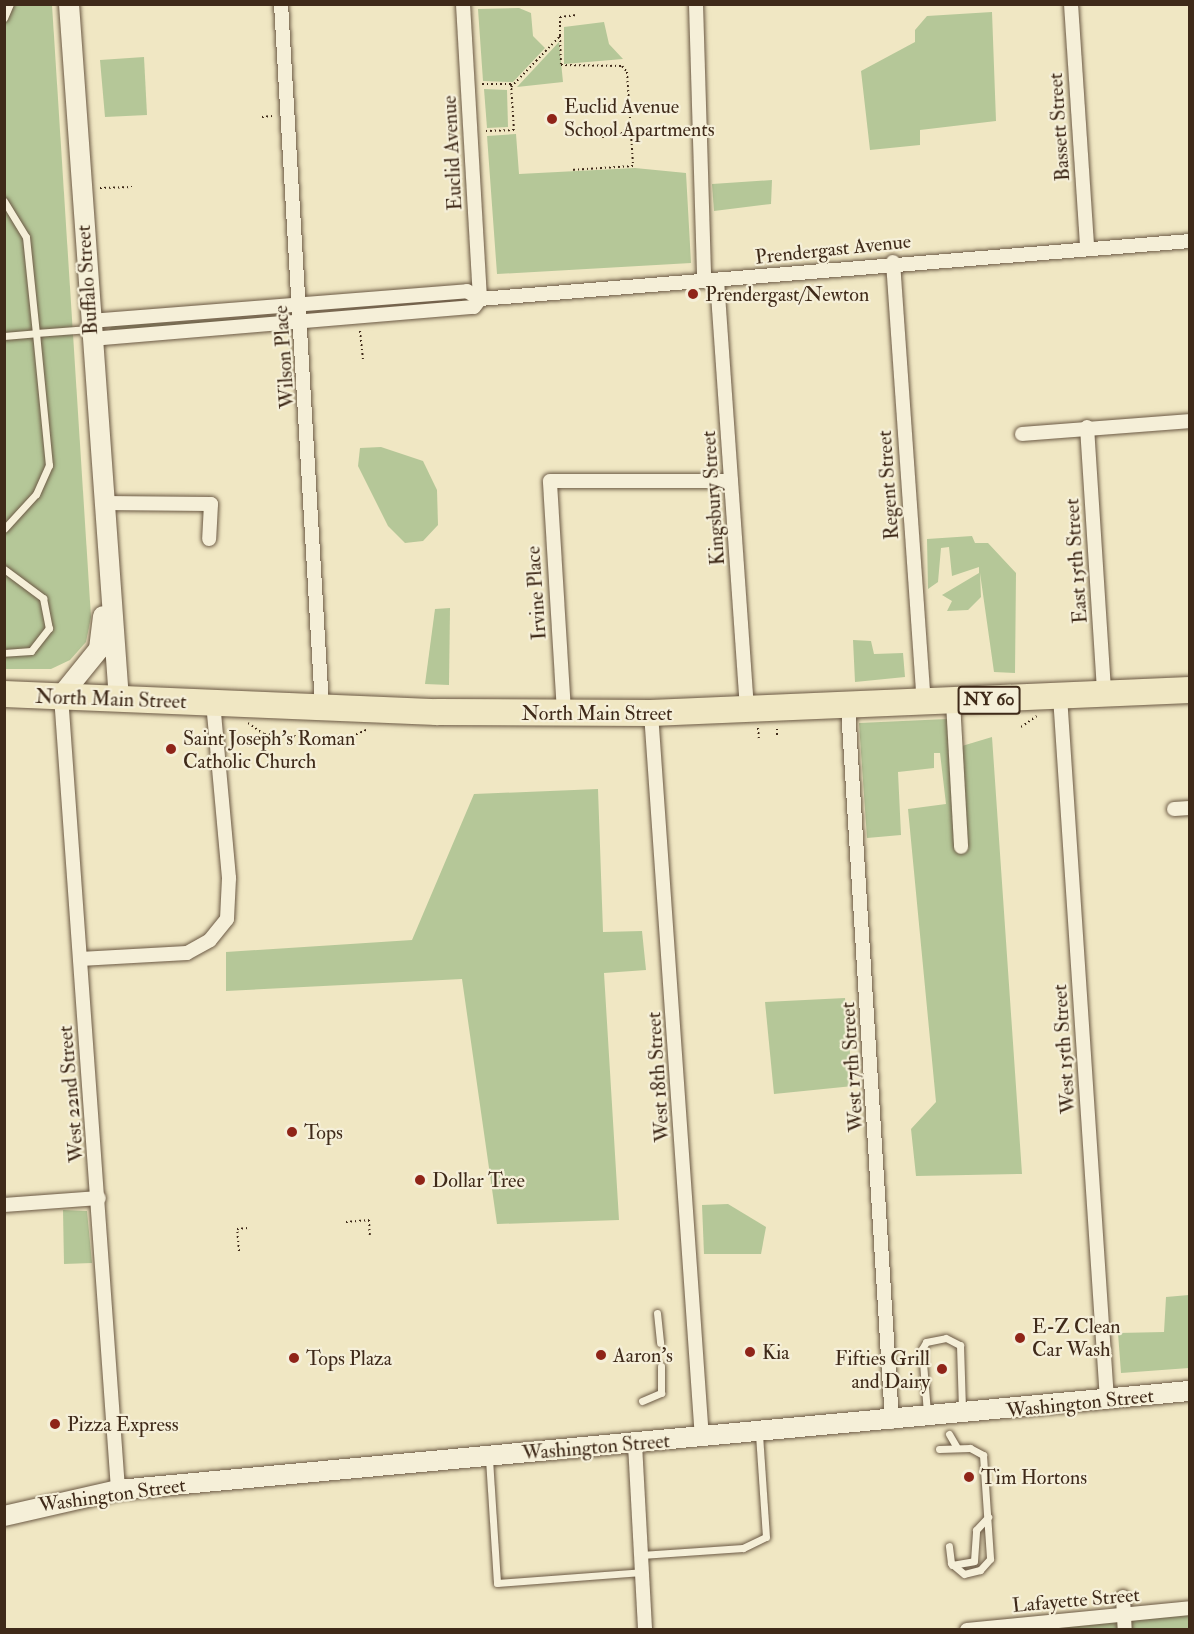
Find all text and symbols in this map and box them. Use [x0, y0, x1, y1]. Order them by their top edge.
street label: Bassett Street [1043, 72, 1075, 182]
street label: Euclid Avenue [437, 95, 467, 211]
place label: Euclid Avenue School Apartments [564, 95, 714, 142]
marker: Euclid Avenue School Apartments [545, 112, 559, 126]
street label: Buffalo Street [71, 224, 103, 336]
street label: Prendergast Avenue [754, 229, 912, 269]
place label: Prendergast/Newton [705, 282, 869, 306]
marker: Prendergast/Newton [686, 287, 700, 301]
street label: Wilson Place [268, 305, 300, 409]
street label: Regent Street [872, 429, 904, 541]
street label: Kingsbury Street [696, 430, 730, 566]
street label: East 15th Street [1060, 498, 1092, 624]
street label: Irvine Place [521, 545, 551, 641]
street label: North Main Street [35, 684, 187, 714]
road number: NY 60 [958, 685, 1020, 715]
street label: North Main Street [521, 701, 673, 725]
place label: Saint Joseph's Roman Catholic Church [183, 726, 355, 773]
marker: Saint Joseph's Roman Catholic Church [164, 742, 178, 756]
street label: West 15th Street [1048, 983, 1080, 1115]
street label: West 17th Street [835, 1001, 869, 1133]
street label: West 18th Street [641, 1011, 675, 1143]
street label: West 22nd Street [53, 1025, 89, 1163]
place label: Tops [304, 1120, 343, 1144]
marker: Tops [285, 1125, 299, 1139]
place label: Dollar Tree [432, 1168, 525, 1192]
marker: Dollar Tree [413, 1173, 427, 1187]
place label: E-Z Clean Car Wash [1032, 1314, 1121, 1361]
marker: E-Z Clean Car Wash [1013, 1331, 1027, 1345]
place label: Kia [762, 1340, 790, 1364]
place label: Aaron's [613, 1343, 673, 1367]
marker: Kia [743, 1345, 757, 1359]
place label: Tops Plaza [306, 1346, 392, 1370]
place label: Fifties Grill and Dairy [835, 1346, 930, 1393]
marker: Aaron's [594, 1348, 608, 1362]
marker: Tops Plaza [287, 1351, 301, 1365]
marker: Fifties Grill and Dairy [935, 1362, 949, 1376]
street label: Washington Street [1005, 1383, 1155, 1423]
place label: Pizza Express [67, 1412, 179, 1436]
marker: Pizza Express [48, 1417, 62, 1431]
street label: Washington Street [521, 1429, 671, 1465]
place label: Tim Hortons [981, 1465, 1087, 1489]
marker: Tim Hortons [962, 1470, 976, 1484]
street label: Washington Street [37, 1473, 187, 1517]
street label: Lafayette Street [1011, 1582, 1141, 1618]

